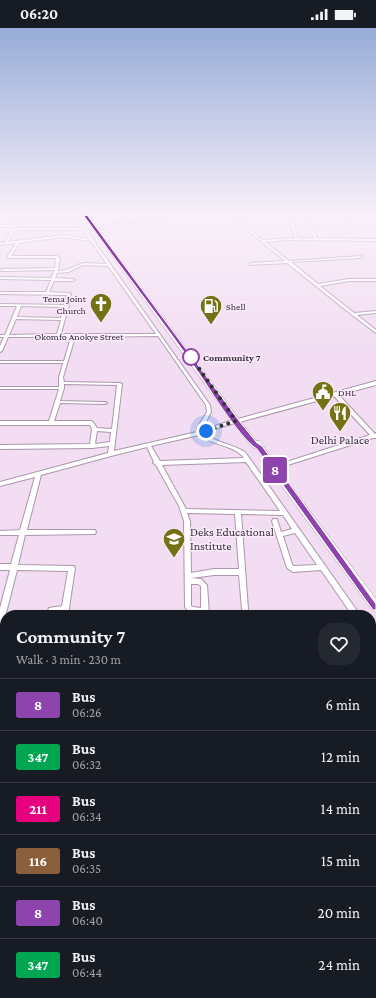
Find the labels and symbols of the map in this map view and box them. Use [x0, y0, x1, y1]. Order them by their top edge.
church icon: Tema Joint Church [88, 291, 114, 324]
place label: Tema Joint Church [43, 293, 87, 316]
fuel station icon: Shell [198, 293, 224, 326]
place label: Shell [226, 301, 246, 312]
street label: Okomfo Anokye Street [34, 331, 124, 342]
marker: Community 7 [182, 348, 200, 366]
place label: Community 7 [203, 352, 261, 363]
public building icon: DHL [310, 379, 336, 412]
place label: DHL [338, 387, 356, 398]
restaurant icon: Delhi Palace [327, 400, 353, 433]
your location [196, 421, 216, 441]
place label: Delhi Palace [311, 433, 369, 447]
line badge: 8 [262, 457, 288, 483]
place label: Deks Educational Institute [190, 525, 274, 553]
school or university icon: Deks Educational Institute [161, 526, 187, 559]

